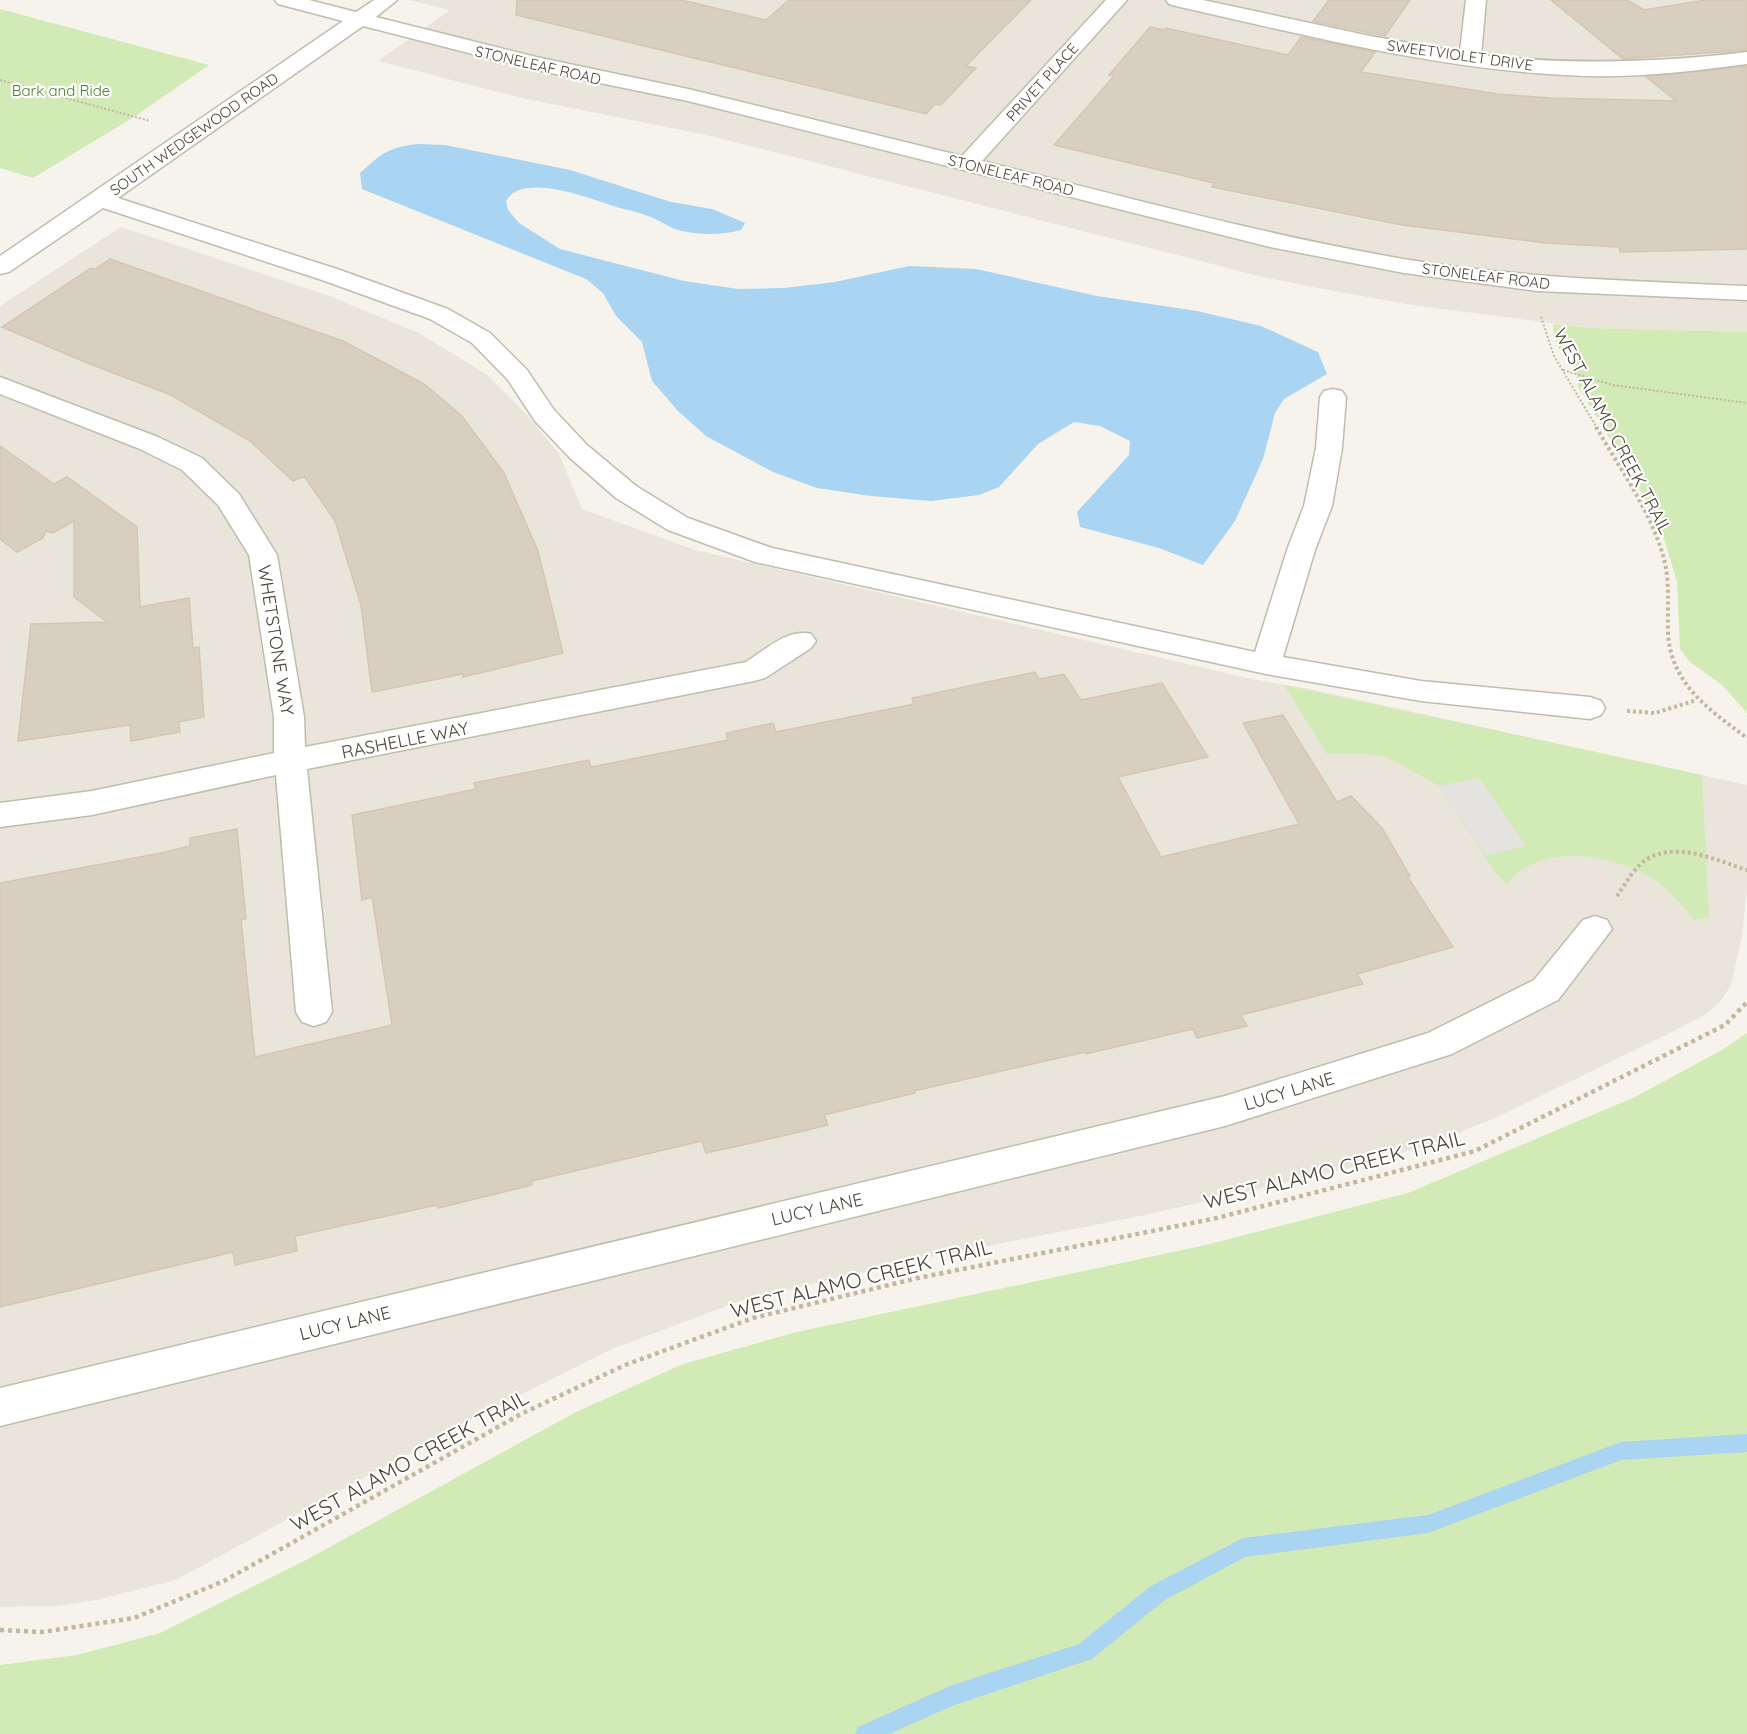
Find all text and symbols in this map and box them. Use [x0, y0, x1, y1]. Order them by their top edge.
street label: SWEETVIOLET DRIVE [1386, 35, 1534, 75]
street label: PRIVET PLACE [1002, 39, 1082, 125]
street label: STONELEAF ROAD [473, 41, 603, 89]
street label: SOUTH WEDGEWOOD ROAD [106, 68, 282, 200]
park label: Bark and Ride [12, 81, 110, 100]
street label: STONELEAF ROAD [946, 150, 1076, 200]
street label: STONELEAF ROAD [1421, 259, 1551, 293]
street label: WEST ALAMO CREEK TRAIL [1549, 324, 1677, 538]
street label: WHETSTONE WAY [253, 563, 299, 717]
street label: RASHELLE WAY [339, 716, 471, 764]
street label: LUCY LANE [1241, 1066, 1337, 1116]
street label: WEST ALAMO CREEK TRAIL [1201, 1124, 1467, 1214]
street label: LUCY LANE [769, 1187, 865, 1231]
street label: WEST ALAMO CREEK TRAIL [728, 1233, 994, 1323]
street label: LUCY LANE [297, 1301, 393, 1345]
street label: WEST ALAMO CREEK TRAIL [285, 1384, 533, 1536]

